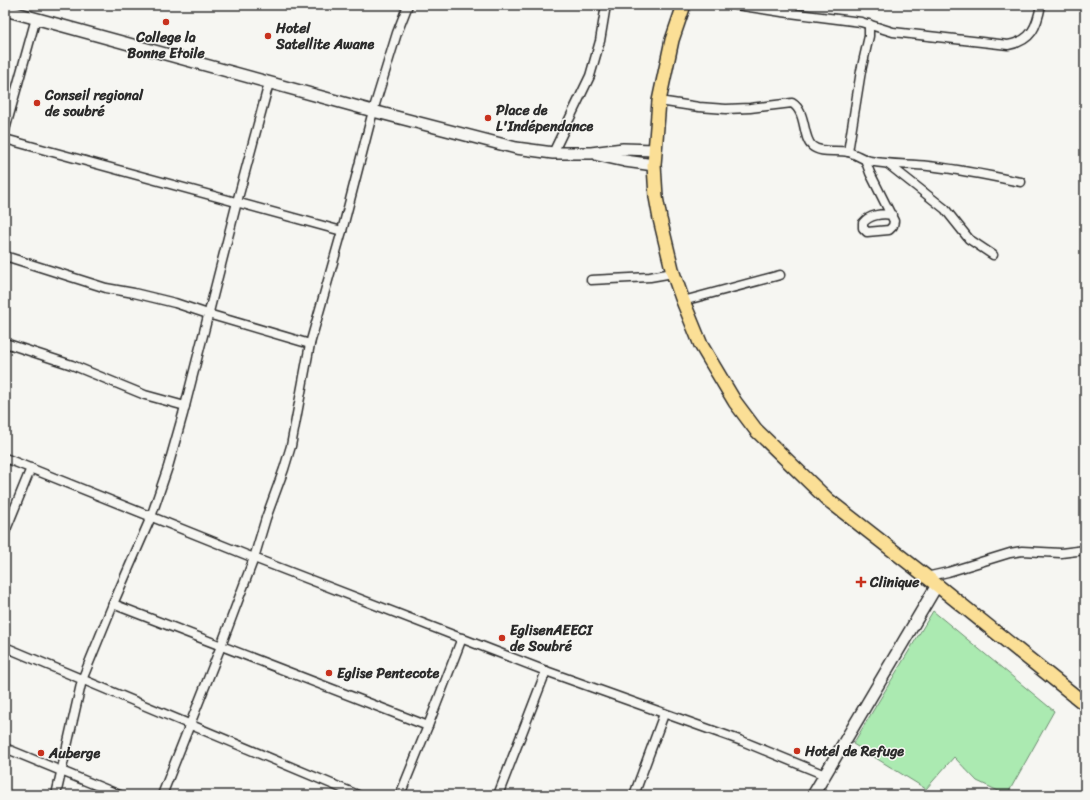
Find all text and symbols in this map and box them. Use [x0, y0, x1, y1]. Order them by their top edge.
place label: Hotel Satellite Awane [275, 16, 374, 57]
marker: College la Bonne Etoile [161, 17, 171, 27]
place label: College la Bonne Etoile [127, 25, 205, 66]
marker: Hotel Satellite Awane [263, 31, 273, 41]
place label: Conseil regional de soubré [44, 83, 144, 124]
marker: Conseil regional de soubré [32, 98, 42, 108]
place label: Place de L'Indépendance [496, 98, 594, 139]
marker: Place de L'Indépendance [483, 113, 493, 123]
place label: Clinique [869, 570, 920, 595]
marker: Clinique [855, 576, 867, 588]
place label: EglisenAEECI de Soubré [510, 618, 594, 659]
marker: EglisenAEECI de Soubré [497, 633, 507, 643]
place label: Eglise Pentecote [337, 661, 440, 686]
marker: Eglise Pentecote [324, 668, 334, 678]
place label: Hotel de Refuge [804, 739, 904, 764]
place label: Auberge [48, 741, 100, 766]
marker: Hotel de Refuge [792, 746, 802, 756]
marker: Auberge [36, 748, 46, 758]

